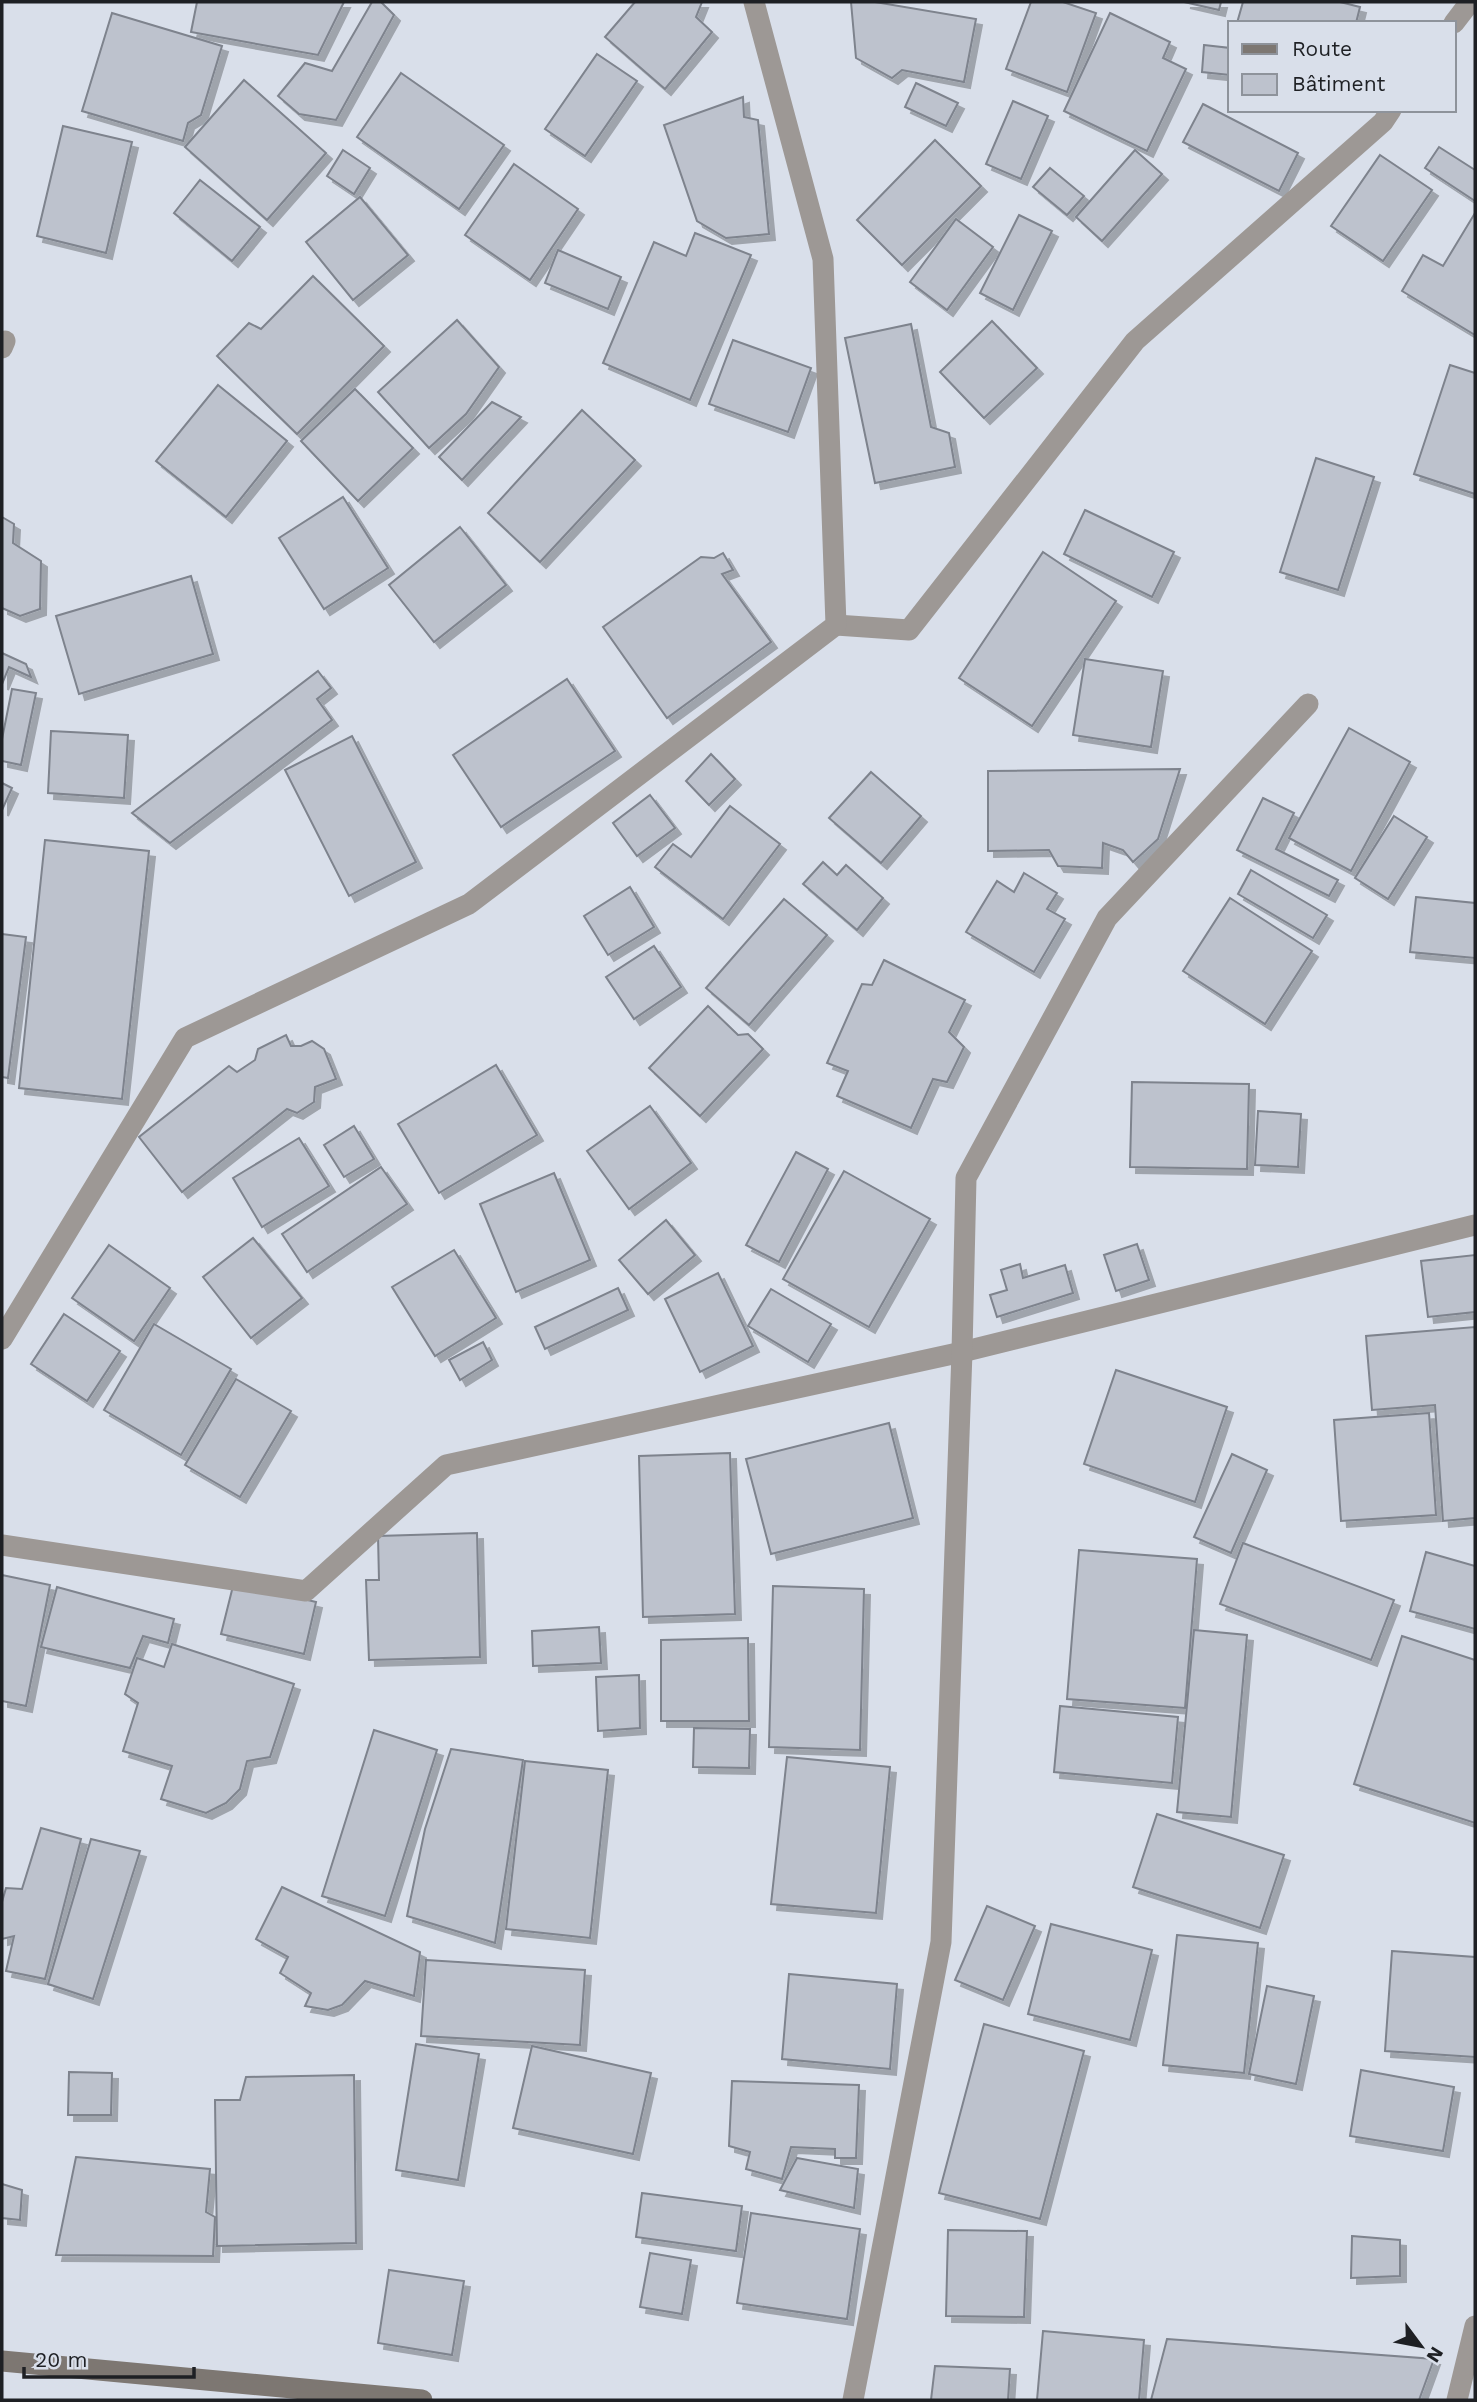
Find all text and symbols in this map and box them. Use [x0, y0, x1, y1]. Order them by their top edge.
legend [1228, 21, 1456, 112]
text: Route [1292, 36, 1352, 61]
text: Bâtiment [1292, 71, 1386, 96]
north arrow [1386, 2311, 1456, 2381]
scale bar [24, 2336, 194, 2380]
text: N [1422, 2343, 1448, 2367]
text: 20 m [35, 2347, 87, 2372]

